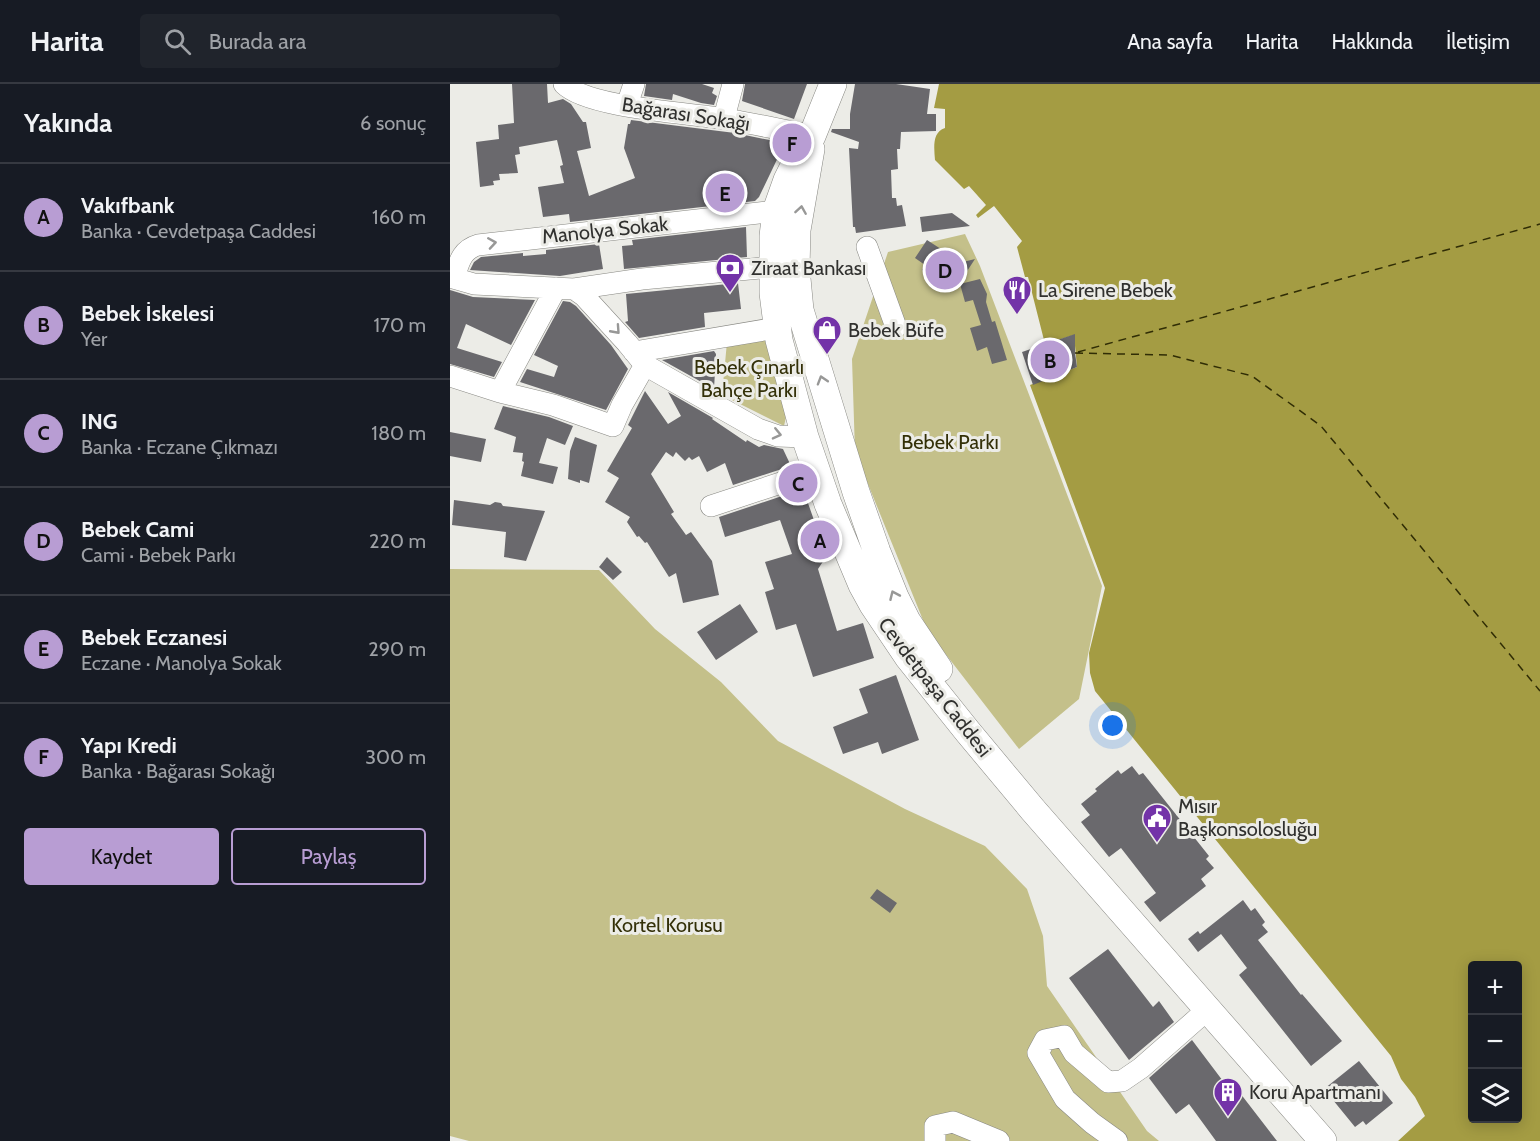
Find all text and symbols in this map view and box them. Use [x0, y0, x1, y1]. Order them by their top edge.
search box [140, 14, 560, 68]
text: Harita [30, 24, 104, 58]
icon: search [161, 25, 194, 58]
text: Burada ara [209, 28, 306, 55]
text: Ana sayfa [1127, 29, 1213, 54]
text: Harita [1246, 29, 1298, 54]
text: Hakkında [1331, 29, 1413, 54]
text: İletişim [1446, 29, 1510, 54]
street label: Bağarası Sokağı [620, 92, 752, 136]
text: Yakında [24, 107, 112, 139]
text: 6 sonuç [360, 111, 426, 135]
pin: F [772, 120, 812, 166]
pin: E [706, 170, 744, 216]
text: Vakıfbank [81, 192, 174, 219]
text: A [37, 205, 50, 229]
text: 160 m [372, 205, 426, 229]
one-way arrow [794, 205, 806, 214]
street label: Manolya Sokak [541, 211, 669, 249]
text: Banka · Cevdetpaşa Caddesi [81, 219, 316, 243]
one-way arrow [487, 237, 497, 249]
pin: D [926, 248, 964, 292]
bank icon: Ziraat Bankası [714, 252, 746, 294]
place label: Ziraat Bankası [751, 256, 866, 280]
restaurant icon: La Sirene Bebek [1001, 274, 1033, 316]
place label: La Sirene Bebek [1038, 278, 1173, 302]
text: Bebek İskelesi [81, 300, 214, 327]
text: B [37, 313, 50, 337]
text: 170 m [374, 313, 426, 337]
shop icon: Bebek Büfe [811, 314, 843, 356]
place label: Bebek Büfe [848, 318, 944, 342]
one-way arrow [609, 324, 620, 334]
text: Yer [81, 327, 107, 351]
pin: B [1030, 338, 1070, 382]
park label: Bebek Çınarlı Bahçe Parkı [694, 355, 804, 402]
one-way arrow [816, 375, 829, 386]
text: ING [81, 408, 117, 435]
text: C [37, 421, 50, 445]
text: 180 m [371, 421, 426, 445]
one-way arrow [771, 427, 781, 440]
park label: Bebek Parkı [901, 430, 999, 454]
text: Banka · Eczane Çıkmazı [81, 435, 278, 459]
pin: C [778, 460, 818, 506]
text: Bebek Cami [81, 516, 194, 543]
pin: A [800, 518, 839, 562]
text: D [36, 529, 51, 553]
text: 220 m [369, 529, 426, 553]
text: Cami · Bebek Parkı [81, 543, 236, 567]
one-way arrow [889, 590, 901, 601]
street label: Cevdetpaşa Caddesi [873, 613, 997, 761]
text: Bebek Eczanesi [81, 624, 227, 651]
text: E [38, 637, 49, 661]
text: 290 m [368, 637, 426, 661]
text: Eczane · Manolya Sokak [81, 651, 282, 675]
your location [1098, 711, 1127, 740]
text: Yapı Kredi [81, 732, 177, 759]
text: F [38, 745, 49, 769]
text: 300 m [365, 745, 426, 769]
text: Banka · Bağarası Sokağı [81, 759, 275, 783]
place label: Mısır Başkonsolosluğu [1178, 794, 1317, 841]
public building icon: Mısır Başkonsolosluğu [1141, 802, 1173, 844]
button: Kaydet [24, 828, 219, 885]
button: Paylaş [231, 828, 426, 885]
park label: Kortel Korusu [611, 913, 723, 937]
map controls [1468, 961, 1522, 1123]
button: + [1468, 961, 1522, 1015]
button: − [1468, 1015, 1522, 1069]
button: layers [1468, 1069, 1522, 1123]
building icon: Koru Apartmanı [1212, 1076, 1244, 1118]
place label: Koru Apartmanı [1249, 1080, 1381, 1104]

